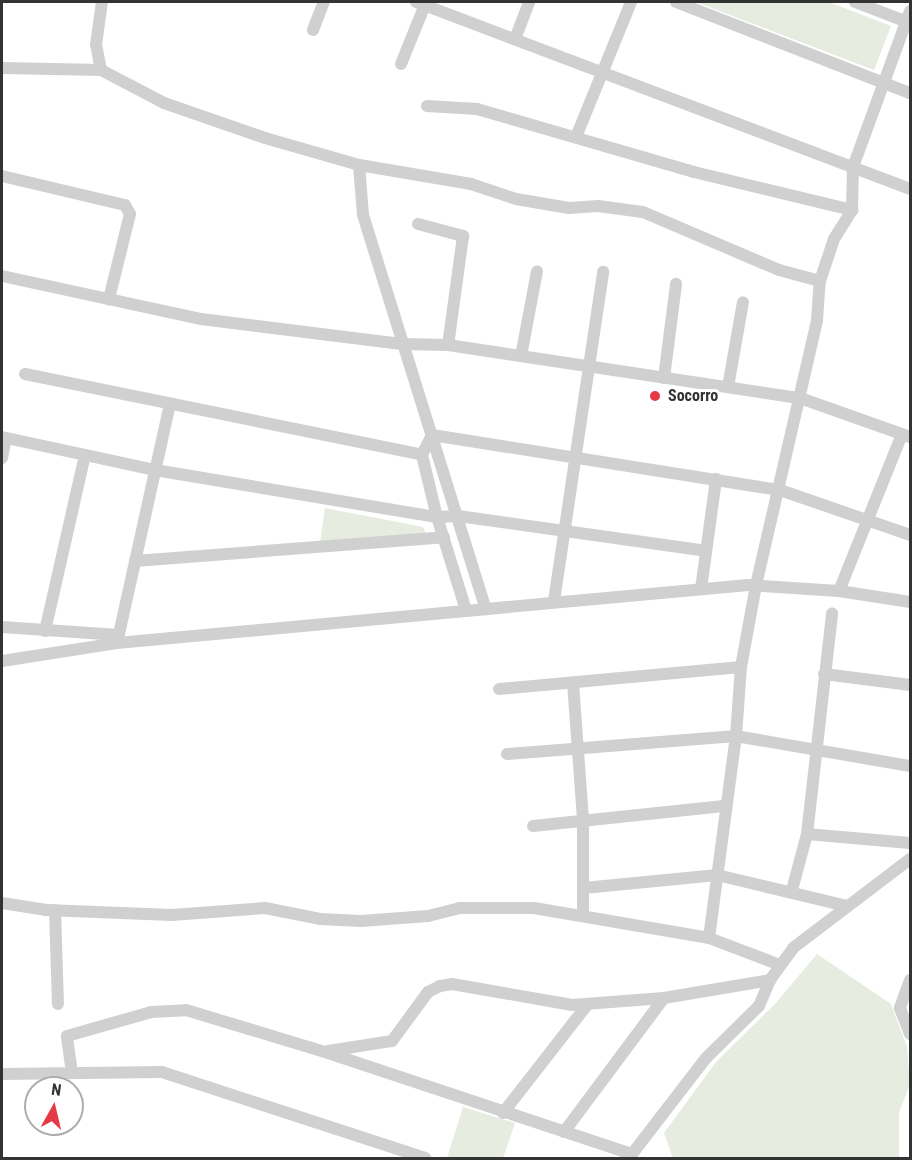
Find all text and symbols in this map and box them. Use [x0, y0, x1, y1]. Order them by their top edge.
place label: Socorro [668, 386, 718, 406]
marker: Socorro [646, 387, 664, 405]
north arrow [24, 1076, 84, 1136]
text: N [50, 1080, 62, 1100]

